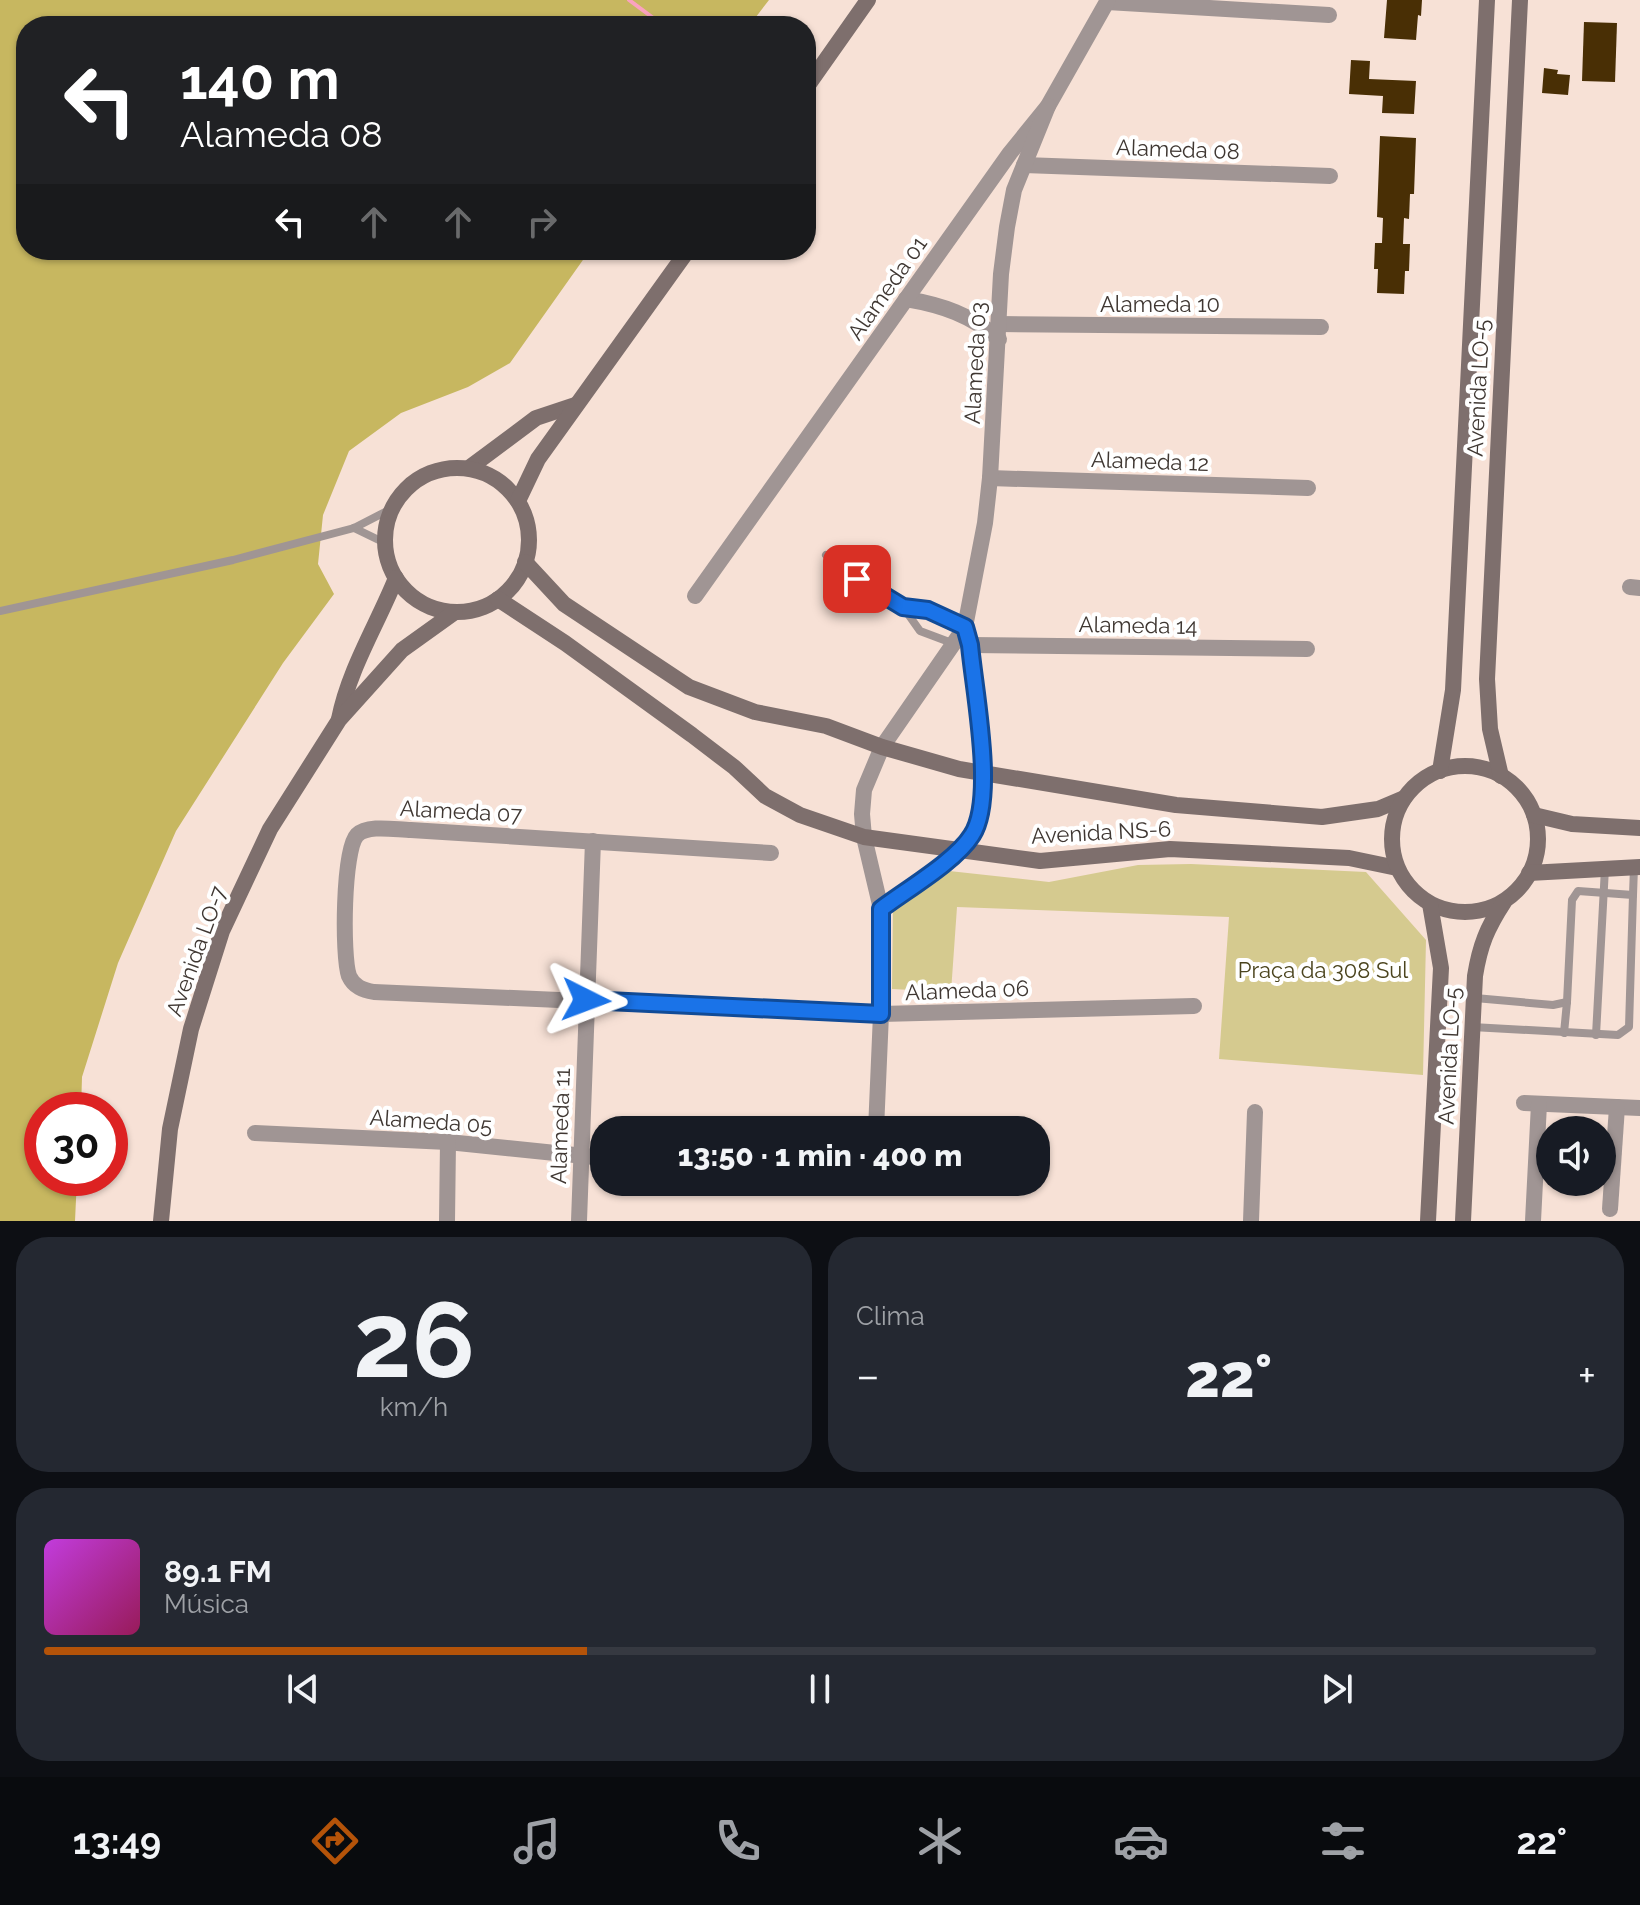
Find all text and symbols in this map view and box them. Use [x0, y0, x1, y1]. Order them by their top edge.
text: 140 m [180, 46, 340, 112]
icon: left [48, 48, 152, 152]
text: Alameda 08 [180, 113, 383, 155]
street label: Alameda 08 [1116, 134, 1240, 164]
icon: left [268, 200, 312, 244]
icon: ahead [352, 200, 396, 244]
icon: ahead [436, 200, 480, 244]
icon: right [520, 200, 564, 244]
street label: Alameda 01 [842, 231, 932, 345]
street label: Alameda 10 [1100, 291, 1220, 317]
street label: Alameda 03 [959, 301, 991, 425]
street label: Avenida LO-5 [1461, 319, 1495, 457]
street label: Alameda 12 [1091, 446, 1209, 476]
pin [823, 545, 891, 613]
icon: arrive [835, 557, 879, 601]
street label: Alameda 14 [1078, 611, 1198, 639]
street label: Alameda 07 [399, 795, 523, 827]
street label: Avenida NS-6 [1030, 815, 1172, 849]
street label: Avenida LO-7 [160, 882, 232, 1019]
park label: Praça da 308 Sul [1238, 957, 1408, 983]
position arrow [544, 958, 628, 1042]
street label: Alameda 06 [905, 975, 1029, 1005]
street label: Avenida LO-5 [1432, 987, 1466, 1125]
street label: Alameda 11 [545, 1068, 575, 1184]
speed limit sign: 30 [24, 1092, 128, 1196]
street label: Alameda 05 [369, 1104, 493, 1138]
map controls [1536, 1116, 1616, 1196]
button: sound [1536, 1116, 1616, 1196]
text: 13:50 · 1 min · 400 m [678, 1138, 962, 1173]
text: 26 [353, 1279, 475, 1401]
text: Clima [856, 1301, 925, 1331]
text: 22° [1185, 1341, 1272, 1411]
text: − [856, 1350, 880, 1401]
text: + [1578, 1350, 1596, 1401]
text: km/h [380, 1392, 448, 1422]
text: 89.1 FM [164, 1554, 272, 1589]
text: Música [164, 1589, 249, 1619]
icon: previous [281, 1667, 325, 1711]
icon: pause [798, 1667, 842, 1711]
icon: next [1315, 1667, 1359, 1711]
icon: directions [307, 1813, 363, 1869]
icon: music [509, 1813, 565, 1869]
icon: phone [710, 1813, 766, 1869]
icon: climate [912, 1813, 968, 1869]
icon: car [1113, 1813, 1169, 1869]
icon: filters [1315, 1813, 1371, 1869]
text: 13:49 [73, 1820, 161, 1862]
text: 22° [1516, 1820, 1567, 1862]

